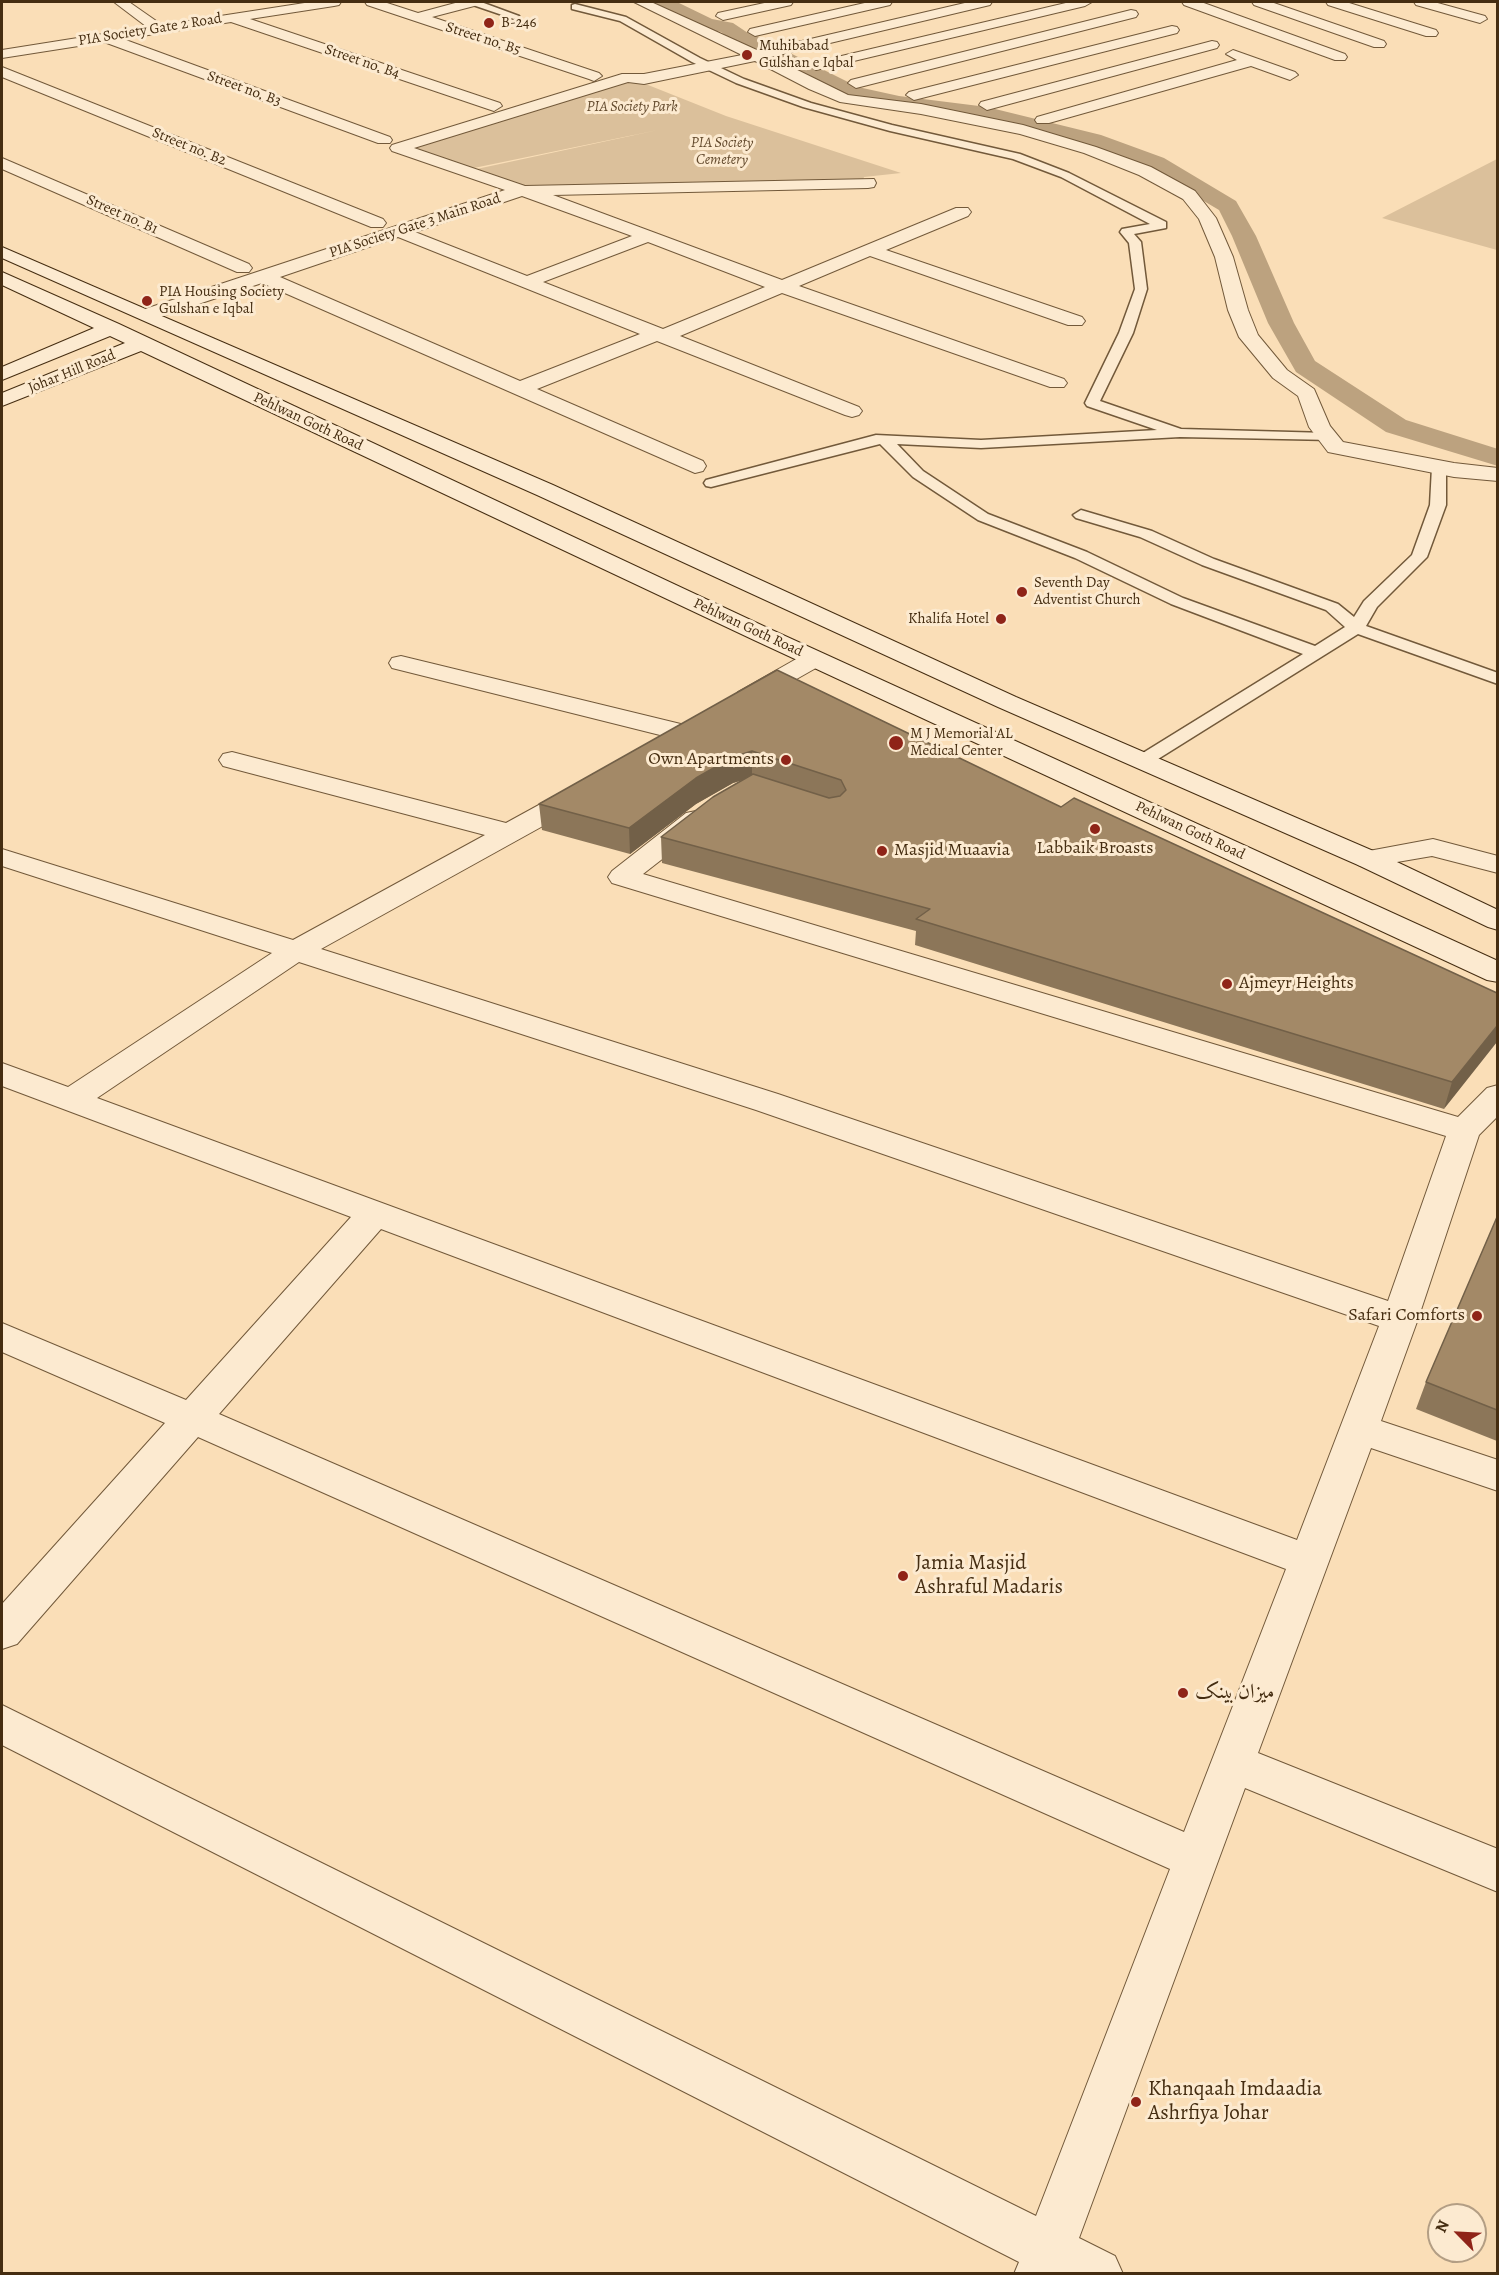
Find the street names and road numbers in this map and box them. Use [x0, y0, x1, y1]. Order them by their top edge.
street label: PIA Society Gate 2 Road [77, 10, 223, 50]
street label: Street no. B5 [443, 18, 523, 60]
street label: Street no. B4 [322, 41, 402, 83]
street label: Street no. B3 [204, 67, 284, 111]
street label: Street no. B2 [149, 124, 229, 170]
street label: PIA Society Gate 3 Main Road [327, 190, 503, 262]
street label: Street no. B1 [83, 191, 161, 239]
street label: Johar Hill Road [26, 346, 118, 398]
street label: Pehlwan Goth Road [250, 389, 366, 455]
street label: Pehlwan Goth Road [690, 595, 806, 661]
street label: Pehlwan Goth Road [1132, 798, 1248, 864]

